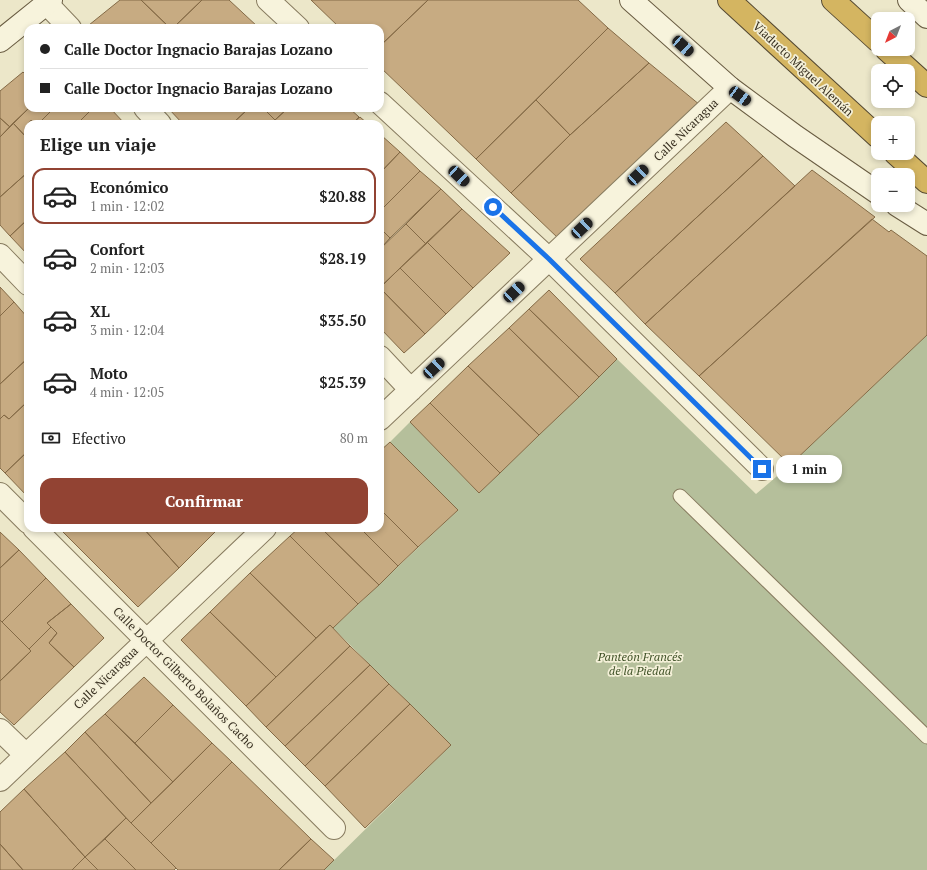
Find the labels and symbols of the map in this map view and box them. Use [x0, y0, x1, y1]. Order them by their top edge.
north arrow [871, 12, 915, 56]
street label: Viaducto Miguel Alemán [750, 18, 857, 119]
car [670, 34, 696, 58]
car [727, 84, 753, 108]
street label: Calle Nicaragua [650, 95, 721, 164]
car [625, 162, 651, 188]
car [446, 163, 472, 189]
route start [484, 198, 502, 216]
car [569, 215, 595, 241]
car [501, 279, 527, 305]
car [421, 355, 447, 381]
callout: 1 min [776, 455, 842, 483]
route end [753, 460, 771, 478]
street label: Calle Doctor Gilberto Bolaños Cacho [110, 604, 259, 752]
street label: Calle Nicaragua [70, 643, 141, 712]
park label: Panteón Francés de la Piedad [597, 649, 682, 678]

